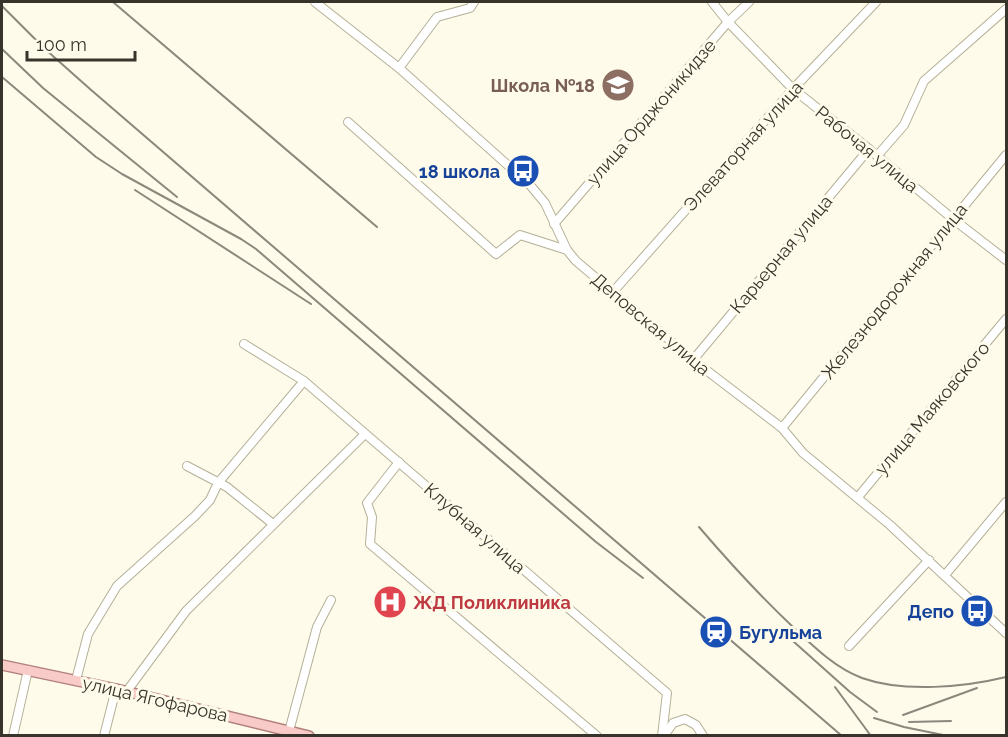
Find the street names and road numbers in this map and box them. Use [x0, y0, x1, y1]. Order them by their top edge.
street label: улица Орджоникидзе [582, 35, 720, 189]
street label: Элеваторная улица [679, 77, 807, 215]
street label: Рабочая улица [811, 101, 923, 197]
street label: Карьерная улица [726, 191, 836, 317]
street label: Железнодорожная улица [817, 199, 971, 383]
street label: Деповская улица [588, 268, 714, 380]
street label: улица Маяковского [870, 337, 994, 479]
street label: Клубная улица [420, 478, 530, 578]
street label: улица Ягофарова [80, 672, 230, 726]

